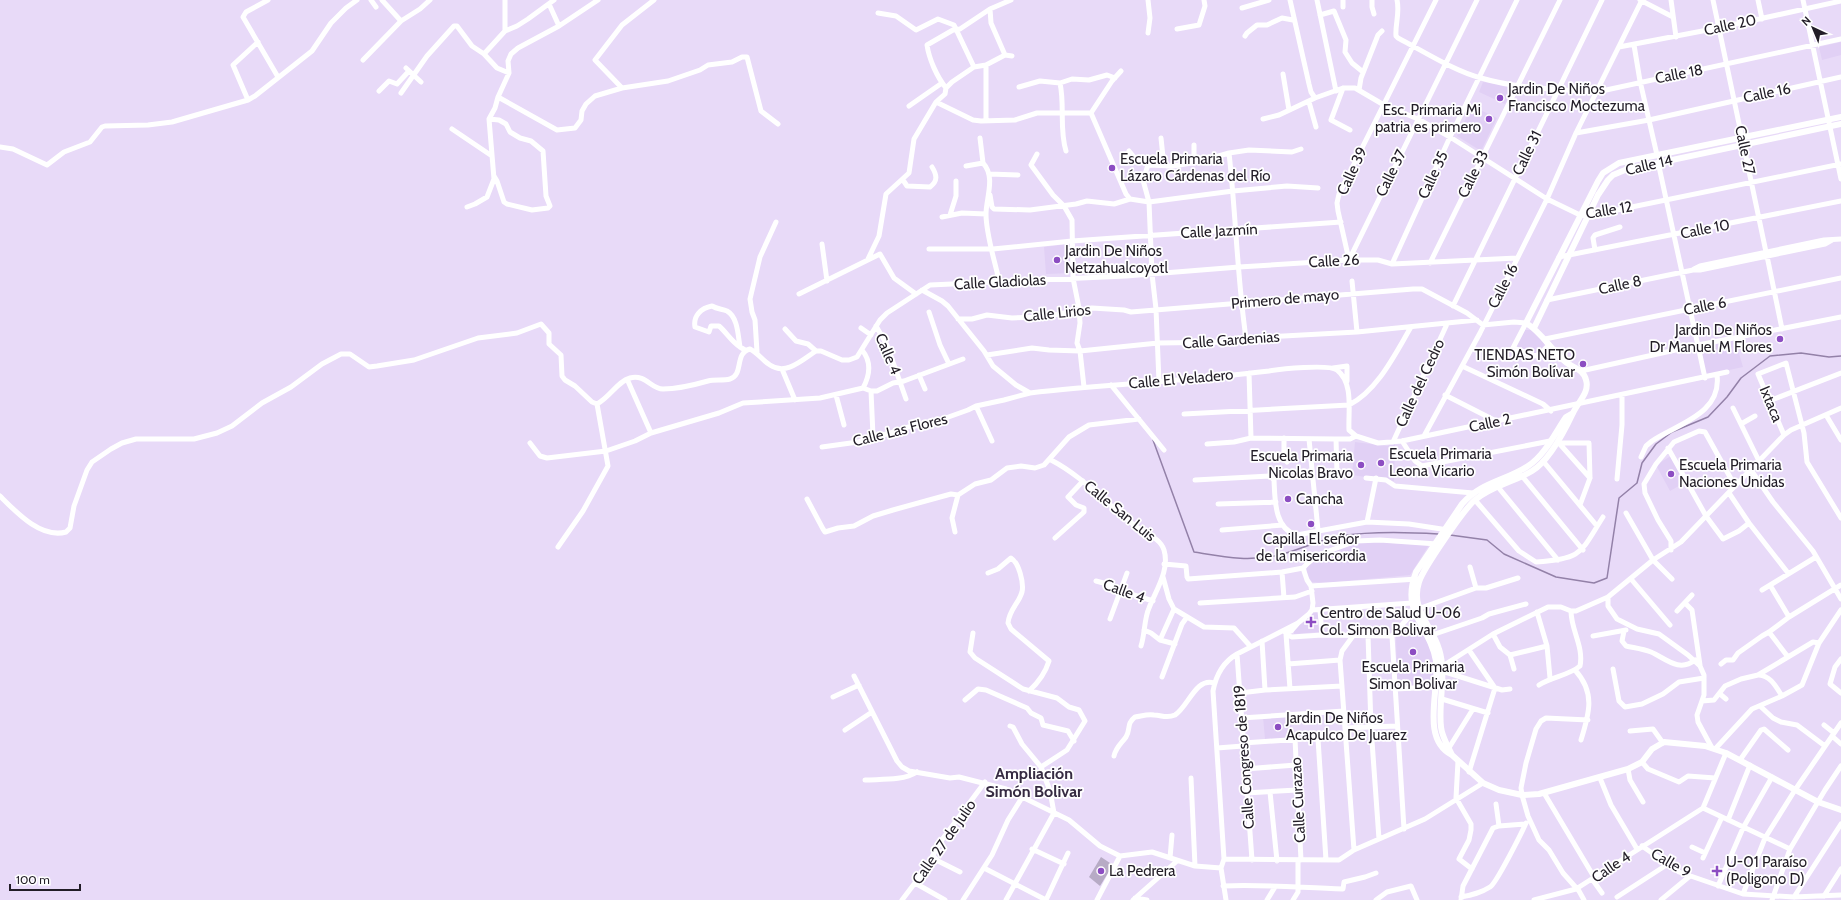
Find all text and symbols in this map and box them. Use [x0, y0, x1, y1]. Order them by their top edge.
north arrow [1793, 8, 1833, 48]
street label: Calle 20 [1702, 11, 1758, 39]
text: N [1798, 13, 1814, 29]
street label: Calle 18 [1653, 61, 1705, 87]
street label: Calle 16 [1742, 79, 1792, 107]
place label: Jardin De Niños Francisco Moctezuma [1507, 80, 1646, 115]
marker: Jardin De Niños Francisco Moctezuma [1495, 93, 1505, 103]
place label: Esc. Primaria Mi patria es primero [1375, 101, 1481, 136]
marker: Esc. Primaria Mi patria es primero [1484, 114, 1494, 124]
street label: Calle 27 [1731, 124, 1759, 177]
street label: Calle 31 [1508, 128, 1546, 178]
street label: Calle 39 [1333, 144, 1371, 198]
street label: Calle 37 [1372, 146, 1410, 199]
street label: Calle 33 [1454, 147, 1492, 201]
street label: Calle 35 [1414, 148, 1452, 202]
place label: Escuela Primaria Lázaro Cárdenas del Río [1120, 150, 1271, 185]
street label: Calle 14 [1624, 151, 1675, 179]
marker: Escuela Primaria Lázaro Cárdenas del Río [1107, 163, 1117, 173]
street label: Calle 12 [1584, 197, 1634, 223]
street label: Calle 10 [1679, 215, 1731, 243]
street label: Calle Jazmín [1180, 220, 1258, 242]
place label: Jardin De Niños Netzahualcoyotl [1064, 242, 1168, 277]
street label: Calle 26 [1308, 251, 1360, 271]
marker: Jardin De Niños Netzahualcoyotl [1052, 255, 1062, 265]
street label: Calle 16 [1484, 261, 1522, 311]
street label: Calle Gladiolas [954, 271, 1046, 293]
street label: Calle 8 [1597, 272, 1643, 298]
street label: Primero de mayo [1230, 285, 1340, 313]
street label: Calle 6 [1682, 293, 1728, 319]
street label: Calle Lirios [1022, 301, 1092, 325]
place label: Jardin De Niños Dr Manuel M Flores [1649, 321, 1772, 356]
street label: Calle Gardenias [1182, 328, 1280, 352]
street label: Calle 4 [871, 331, 905, 378]
marker: Jardin De Niños Dr Manuel M Flores [1775, 334, 1785, 344]
street label: Calle del Cedro [1392, 336, 1448, 430]
place label: TIENDAS NETO Simón Bolívar [1474, 346, 1575, 381]
marker: TIENDAS NETO Simón Bolívar [1578, 359, 1588, 369]
street label: Calle El Veladero [1128, 365, 1234, 393]
street label: Ixtaca [1755, 383, 1787, 425]
street label: Calle Las Flores [851, 410, 949, 450]
street label: Calle 2 [1467, 410, 1513, 436]
place label: Escuela Primaria Leona Vicario [1389, 445, 1493, 480]
place label: Escuela Primaria Nicolas Bravo [1250, 447, 1354, 482]
place label: Escuela Primaria Naciones Unidas [1679, 456, 1784, 491]
marker: Escuela Primaria Leona Vicario [1376, 458, 1386, 468]
marker: Escuela Primaria Nicolas Bravo [1356, 460, 1366, 470]
marker: Escuela Primaria Naciones Unidas [1666, 469, 1676, 479]
street label: Calle San Luis [1081, 477, 1159, 545]
place label: Cancha [1296, 490, 1344, 508]
marker: Cancha [1283, 494, 1293, 504]
marker: Capilla El señor de la misericordia [1306, 519, 1316, 529]
place label: Capilla El señor de la misericordia [1256, 530, 1367, 565]
street label: Calle 4 [1101, 575, 1148, 607]
place label: Centro de Salud U-06 Col. Simon Bolivar [1320, 604, 1461, 639]
marker: Centro de Salud U-06 Col. Simon Bolivar [1305, 616, 1317, 628]
marker: Escuela Primaria Simon Bolivar [1408, 647, 1418, 657]
place label: Escuela Primaria Simon Bolivar [1362, 658, 1465, 693]
street label: Calle Congreso de 1819 [1230, 684, 1258, 830]
place label: Jardin De Niños Acapulco De Juarez [1285, 709, 1407, 744]
marker: Jardin De Niños Acapulco De Juarez [1273, 722, 1283, 732]
street label: Calle Curazao [1287, 757, 1309, 843]
district label: Ampliación Simón Bolivar [986, 764, 1083, 801]
street label: Calle 27 de Julio [908, 796, 980, 888]
street label: Calle 9 [1648, 844, 1694, 882]
street label: Calle 4 [1588, 847, 1634, 887]
place label: U-01 Paraíso (Poligono D) [1726, 853, 1807, 888]
place label: La Pedrera [1109, 862, 1176, 880]
marker: U-01 Paraíso (Poligono D) [1711, 865, 1723, 877]
scale bar [10, 866, 80, 892]
marker: La Pedrera [1096, 866, 1106, 876]
text: 100 m [16, 872, 50, 887]

